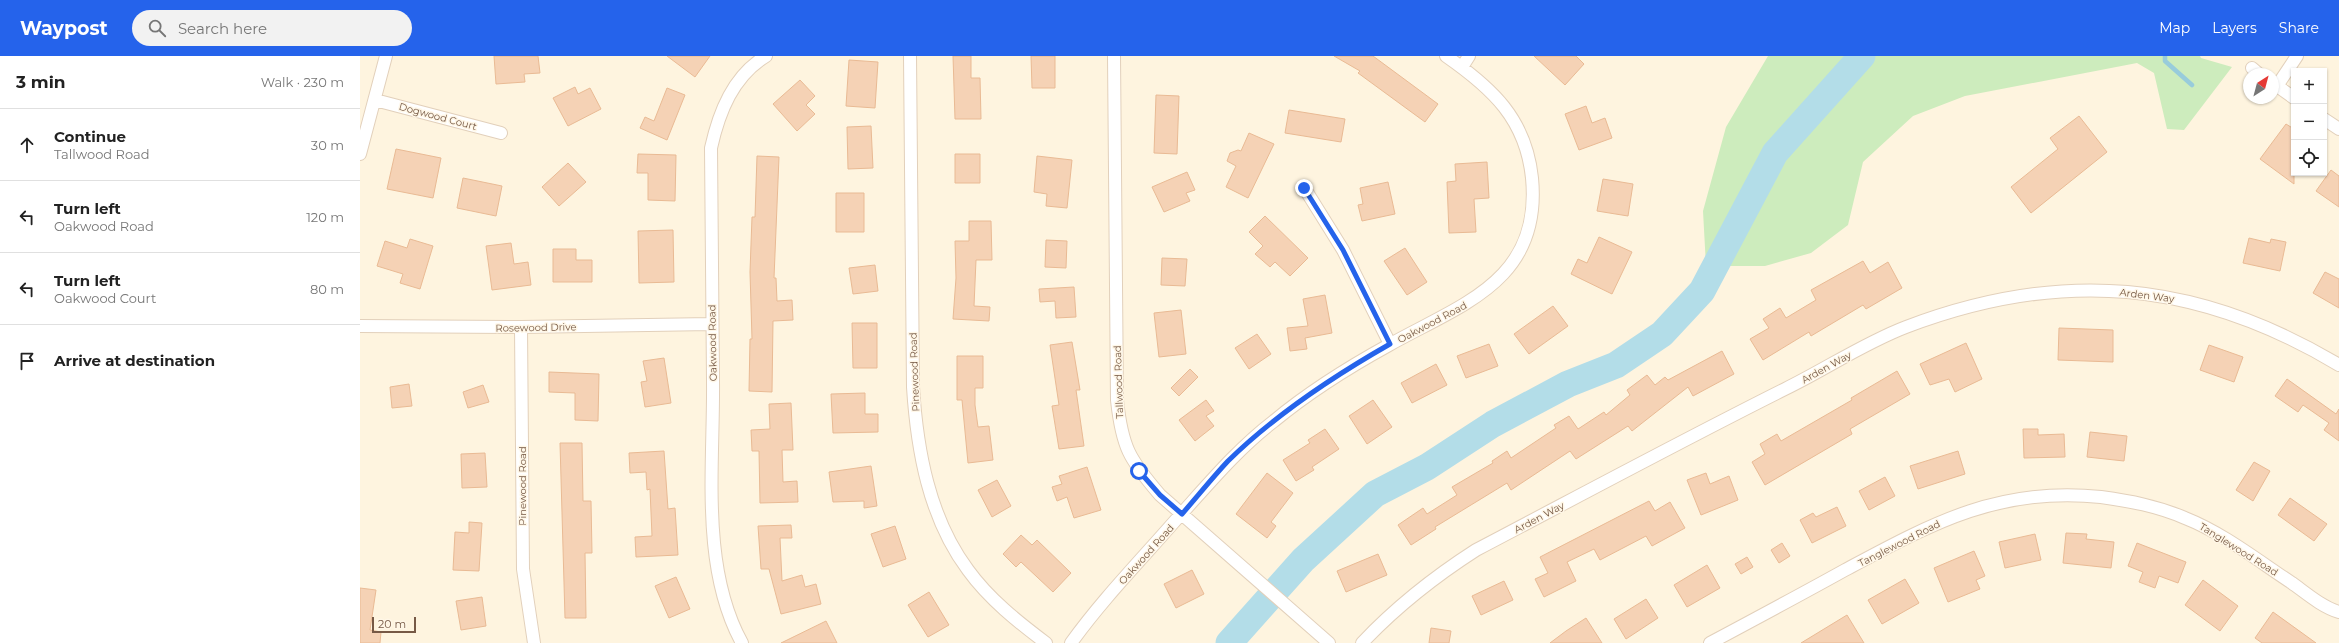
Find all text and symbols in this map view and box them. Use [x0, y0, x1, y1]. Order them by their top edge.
search box [132, 10, 412, 46]
text: Waypost [20, 17, 108, 40]
icon: search [146, 17, 168, 39]
text: Search here [178, 19, 267, 38]
text: Map [2159, 19, 2190, 37]
text: Layers [2212, 19, 2257, 37]
text: Share [2279, 19, 2319, 37]
north arrow [2243, 68, 2279, 104]
map controls [2291, 68, 2327, 176]
button: + [2291, 68, 2327, 104]
text: 3 min [16, 72, 66, 92]
text: Walk · 230 m [261, 74, 344, 90]
street label: Dogwood Court [398, 100, 478, 133]
button: − [2291, 104, 2327, 140]
text: Continue [54, 127, 126, 146]
icon: ahead [16, 134, 38, 156]
text: 30 m [311, 137, 344, 153]
button: locate [2291, 140, 2327, 176]
text: Tallwood Road [54, 146, 150, 162]
route end [1295, 179, 1313, 197]
text: Turn left [54, 199, 121, 218]
icon: left [16, 206, 38, 228]
text: 120 m [306, 209, 344, 225]
text: Oakwood Road [54, 218, 154, 234]
text: Turn left [54, 271, 121, 290]
icon: left [16, 278, 38, 300]
text: 80 m [310, 281, 344, 297]
street label: Arden Way [2119, 286, 2176, 305]
text: Oakwood Court [54, 290, 156, 306]
street label: Oakwood Road [1395, 299, 1469, 346]
street label: Oakwood Road [705, 305, 720, 381]
street label: Rosewood Drive [495, 320, 577, 335]
street label: Pinewood Road [907, 332, 922, 412]
street label: Tallwood Road [1111, 345, 1126, 419]
street label: Arden Way [1799, 348, 1854, 386]
icon: arrive [16, 350, 38, 372]
text: Arrive at destination [54, 351, 215, 370]
street label: Pinewood Road [516, 446, 529, 526]
route start [1130, 462, 1148, 480]
street label: Arden Way [1512, 499, 1567, 536]
street label: Tanglewood Road [1856, 517, 1942, 570]
street label: Tanglewood Road [2197, 520, 2280, 579]
street label: Oakwood Road [1116, 521, 1177, 587]
scale bar [372, 615, 416, 634]
text: 20 m [378, 617, 406, 631]

